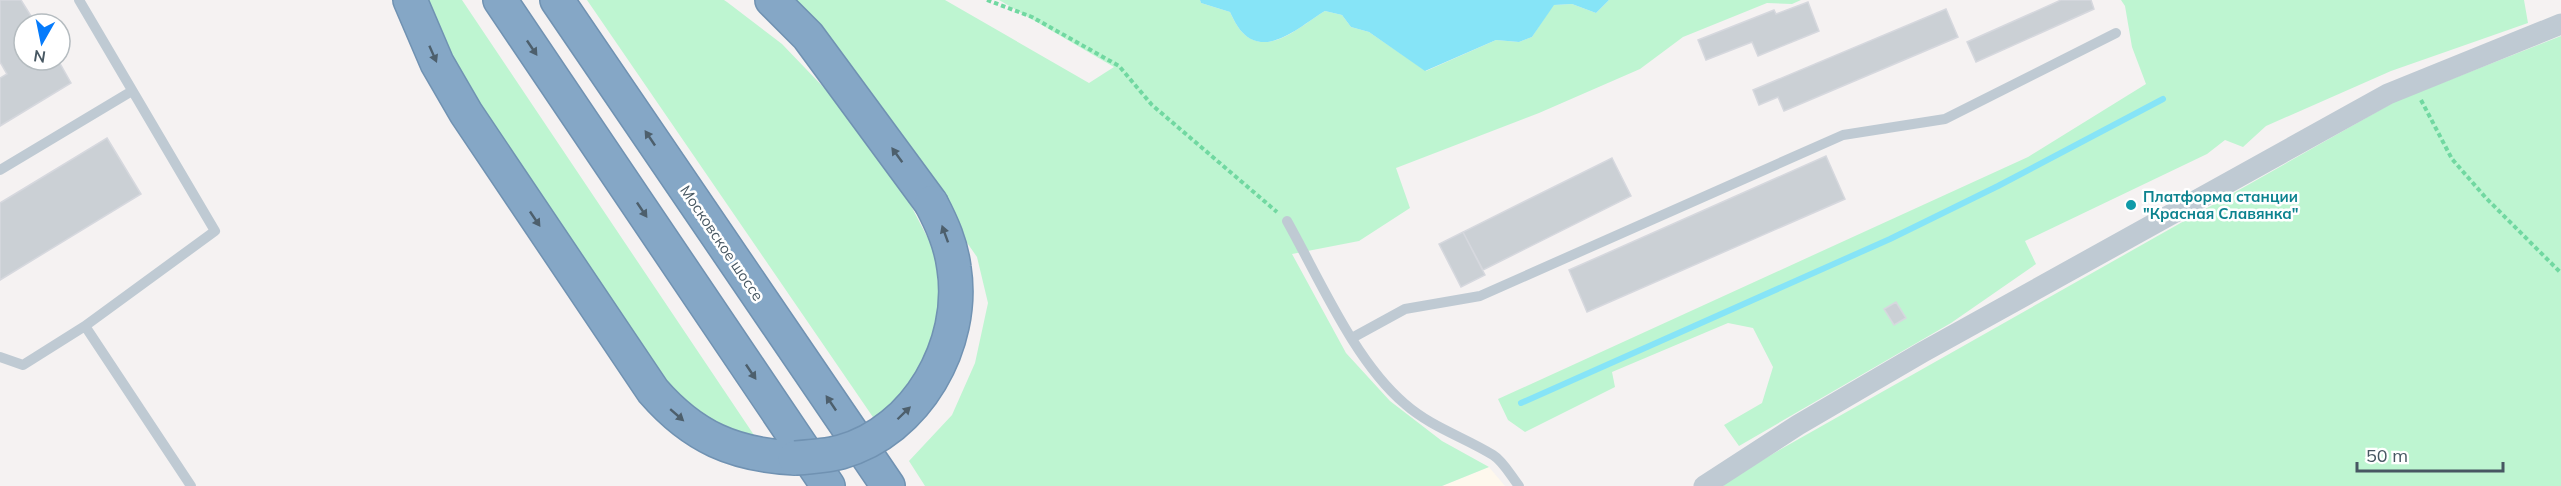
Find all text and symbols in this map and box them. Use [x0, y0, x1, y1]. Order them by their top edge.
north arrow [12, 12, 72, 72]
one-way arrow [527, 40, 538, 57]
one-way arrow [428, 45, 438, 63]
text: N [32, 46, 47, 68]
one-way arrow [645, 130, 656, 146]
one-way arrow [891, 148, 903, 164]
street label: Московское шоссе [676, 182, 768, 304]
place label: Платформа станции "Красная Славянка" [2143, 187, 2299, 223]
marker: Платформа станции "Красная Славянка" [2124, 198, 2138, 212]
one-way arrow [636, 202, 647, 218]
one-way arrow [529, 211, 541, 227]
one-way arrow [940, 224, 950, 242]
one-way arrow [745, 363, 757, 379]
one-way arrow [826, 395, 837, 411]
one-way arrow [897, 406, 911, 420]
one-way arrow [669, 408, 684, 422]
scale bar [2357, 435, 2502, 473]
text: 50 m [2366, 444, 2408, 467]

